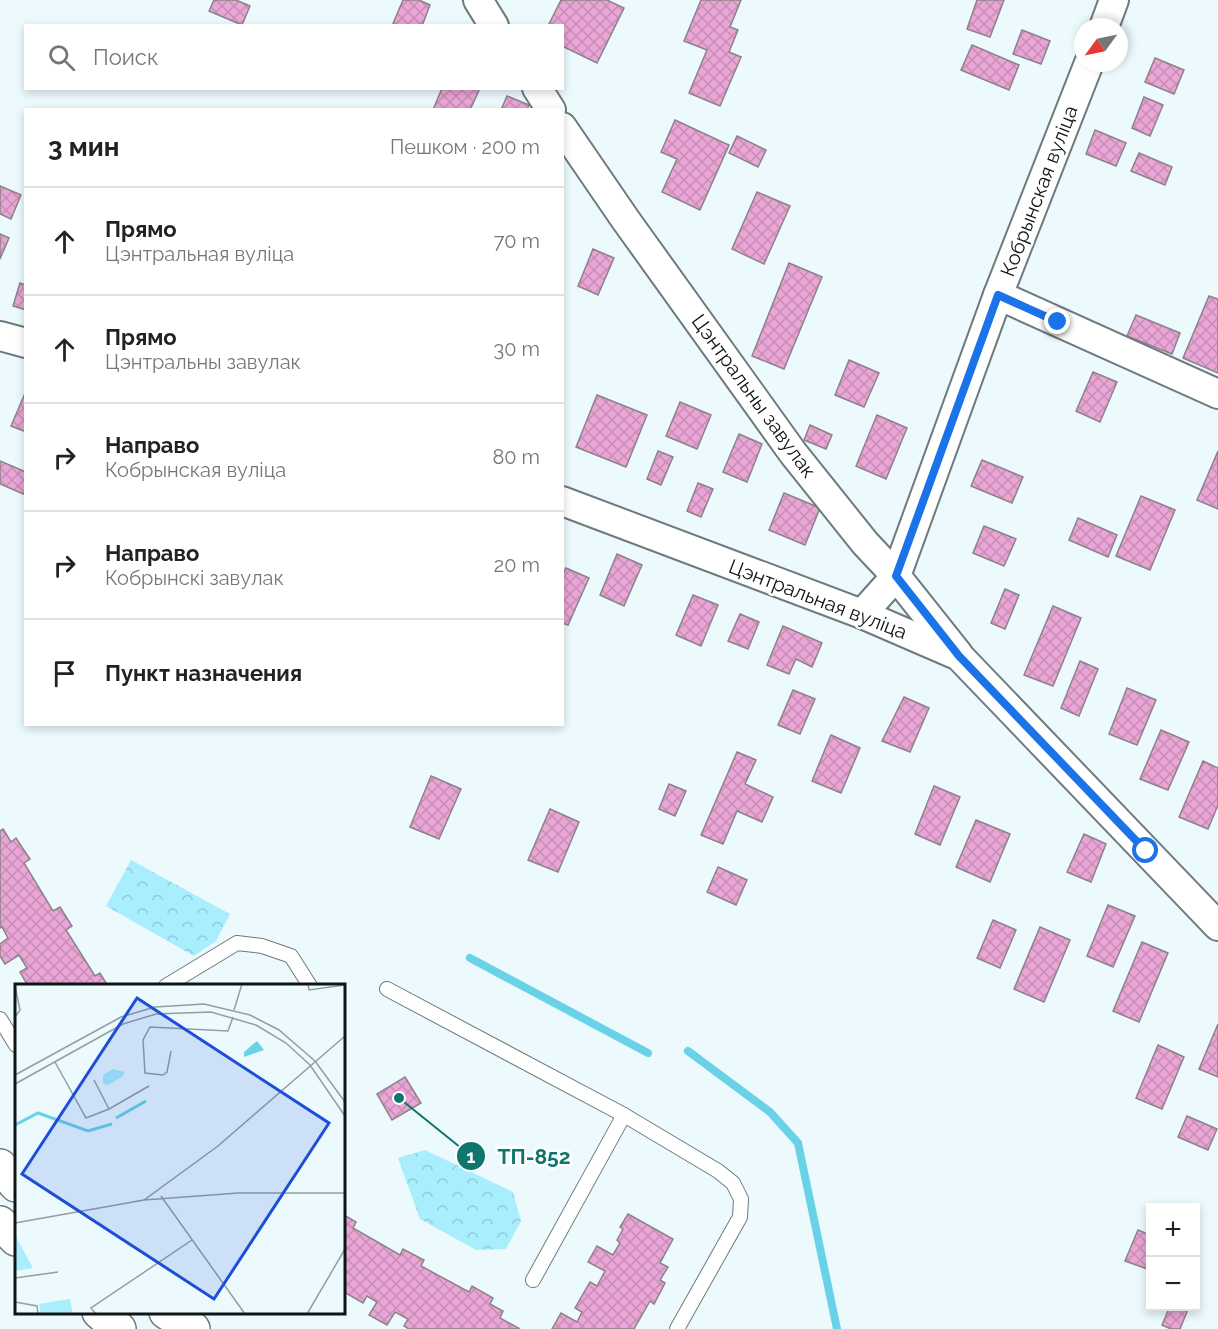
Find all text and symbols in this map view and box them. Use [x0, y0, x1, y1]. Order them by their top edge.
north arrow [1074, 18, 1128, 72]
search box [24, 24, 564, 90]
icon: search [45, 41, 78, 74]
text: Поиск [93, 44, 158, 70]
street label: Кобрынская вуліца [995, 102, 1083, 280]
text: 3 мин [48, 132, 119, 162]
text: Пешком · 200 m [390, 135, 540, 159]
text: Прямо [105, 216, 177, 242]
icon: ahead [48, 225, 81, 258]
text: 70 m [494, 229, 540, 253]
text: Цэнтральная вуліца [105, 242, 294, 266]
route end [1044, 308, 1070, 334]
street label: Цэнтральны завулак [687, 310, 821, 482]
text: Прямо [105, 324, 177, 350]
icon: ahead [48, 333, 81, 366]
text: 30 m [494, 337, 540, 361]
text: Цэнтральны завулак [105, 350, 301, 374]
text: Направо [105, 432, 199, 458]
icon: right [48, 441, 81, 474]
text: 80 m [492, 445, 540, 469]
text: Кобрынская вуліца [105, 458, 286, 482]
text: Направо [105, 540, 199, 566]
icon: right [48, 549, 81, 582]
text: 20 m [494, 553, 540, 577]
street label: Цэнтральная вуліца [725, 554, 911, 644]
text: Кобрынскі завулак [105, 566, 284, 590]
icon: arrive [48, 657, 81, 690]
text: Пункт назначения [105, 660, 302, 686]
route start [1132, 837, 1158, 863]
inset map [15, 984, 345, 1314]
callout: ТП-852 [456, 1137, 583, 1176]
text: ТП-852 [497, 1144, 571, 1169]
text: 1 [467, 1146, 476, 1167]
map controls [1146, 1203, 1200, 1311]
button: + [1146, 1203, 1200, 1257]
button: − [1146, 1257, 1200, 1311]

